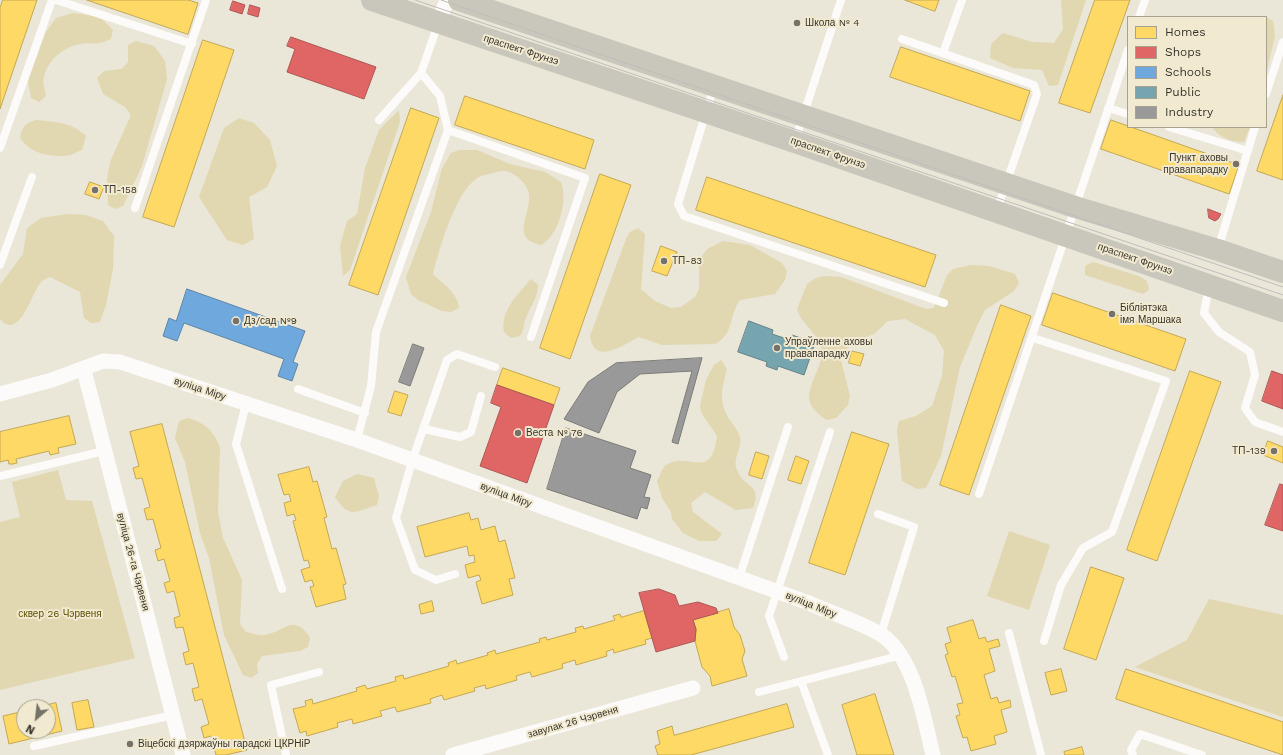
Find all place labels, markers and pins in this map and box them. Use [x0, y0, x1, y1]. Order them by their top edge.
place label: Школа № 4 [805, 17, 859, 29]
marker: Школа № 4 [792, 18, 802, 28]
place label: Пункт аховы правапарадку [1163, 152, 1228, 176]
marker: Пункт аховы правапарадку [1231, 159, 1241, 169]
place label: ТП-158 [103, 184, 137, 196]
marker: ТП-158 [90, 185, 100, 195]
place label: ТП-83 [672, 255, 702, 267]
marker: ТП-83 [659, 256, 669, 266]
place label: Бібліятэка імя Маршака [1120, 302, 1181, 326]
marker: Бібліятэка імя Маршака [1107, 309, 1117, 319]
place label: Дз/сад №9 [244, 315, 297, 327]
marker: Дз/сад №9 [231, 316, 241, 326]
place label: Упраўленне аховы правапарадку [785, 336, 872, 360]
marker: Упраўленне аховы правапарадку [772, 343, 782, 353]
place label: Веста № 76 [526, 427, 583, 439]
marker: Веста № 76 [513, 428, 523, 438]
place label: ТП-139 [1232, 445, 1266, 457]
marker: ТП-139 [1269, 446, 1279, 456]
place label: Віцебскі дзяржаўны гарадскі ЦКРНіР [138, 738, 310, 750]
marker: Віцебскі дзяржаўны гарадскі ЦКРНіР [125, 739, 135, 749]

